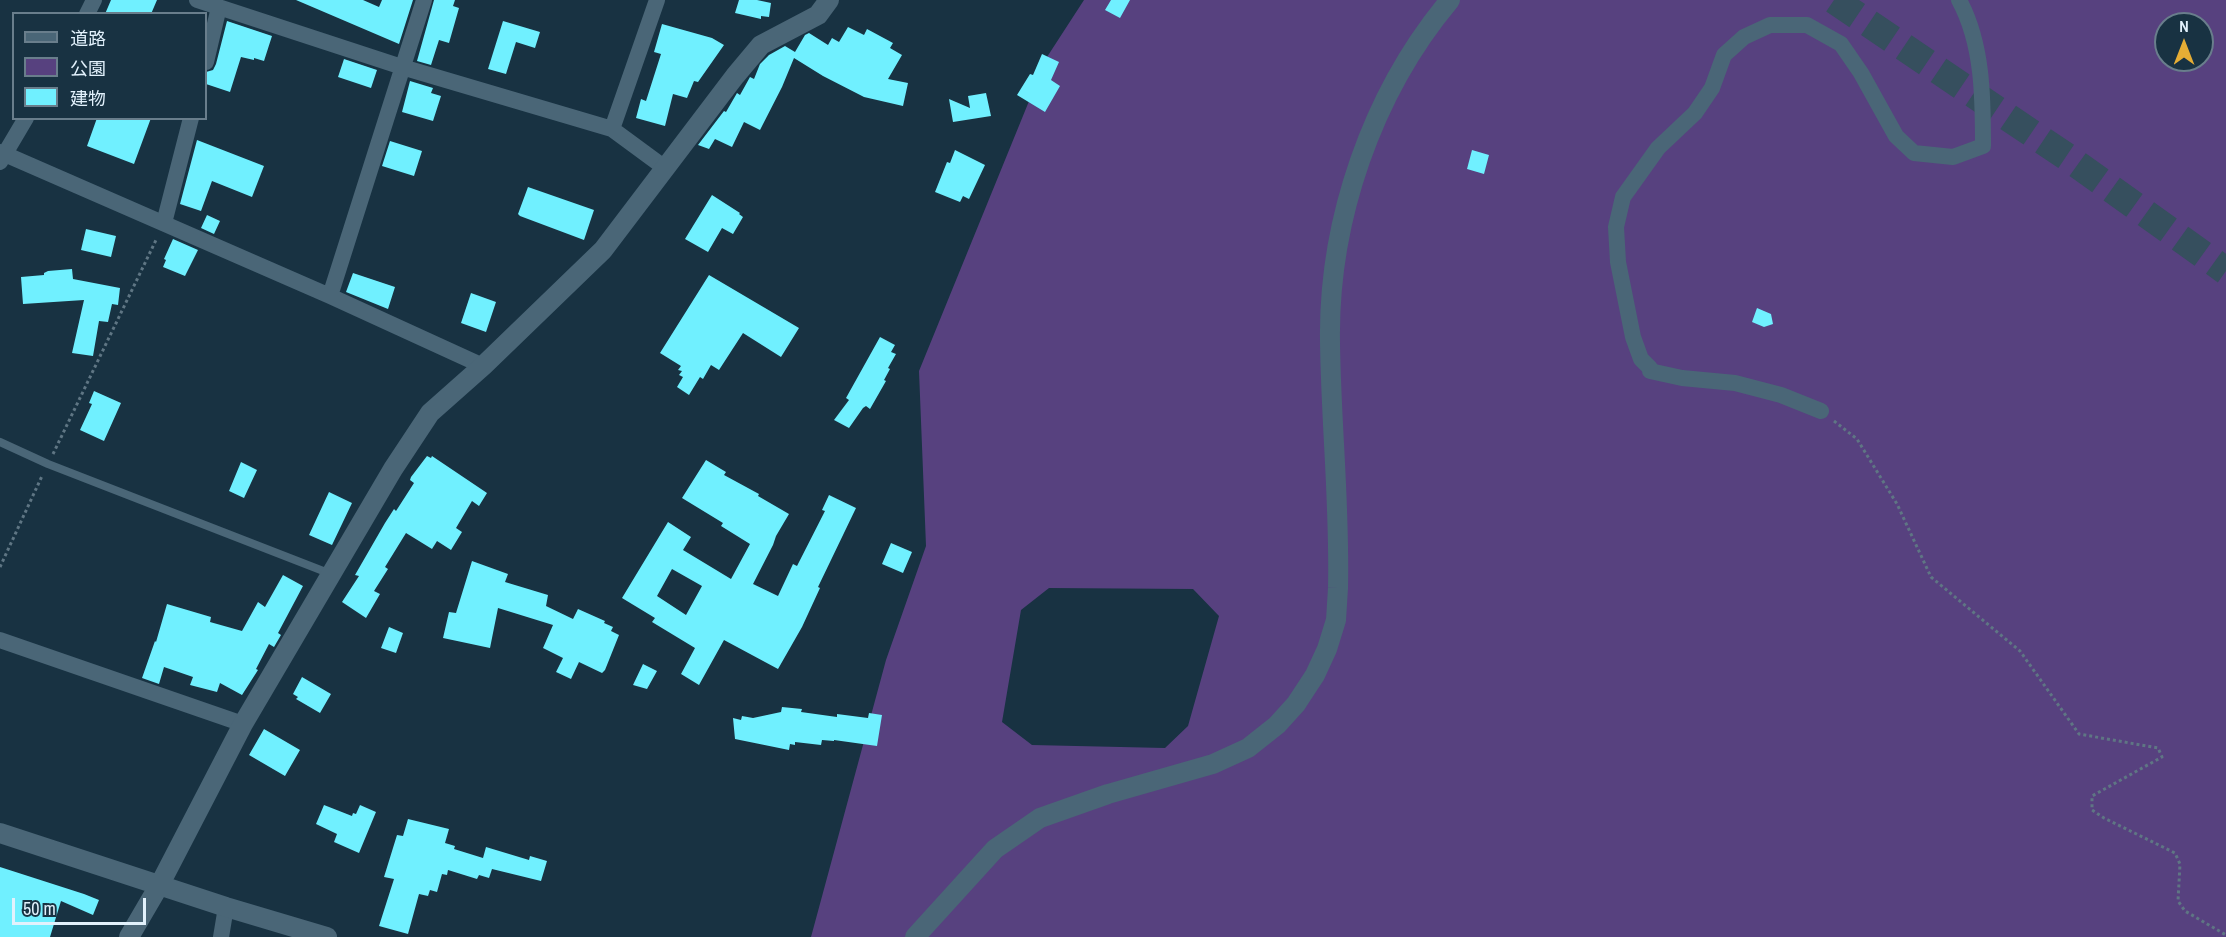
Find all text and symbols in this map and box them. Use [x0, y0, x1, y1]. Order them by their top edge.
legend [12, 12, 207, 120]
north arrow [2154, 12, 2214, 72]
text: N [2179, 15, 2189, 37]
text: 道路 [70, 26, 106, 51]
text: 公園 [70, 56, 106, 81]
text: 建物 [70, 86, 106, 111]
scale bar [15, 886, 148, 924]
text: 50 m [23, 896, 56, 921]

